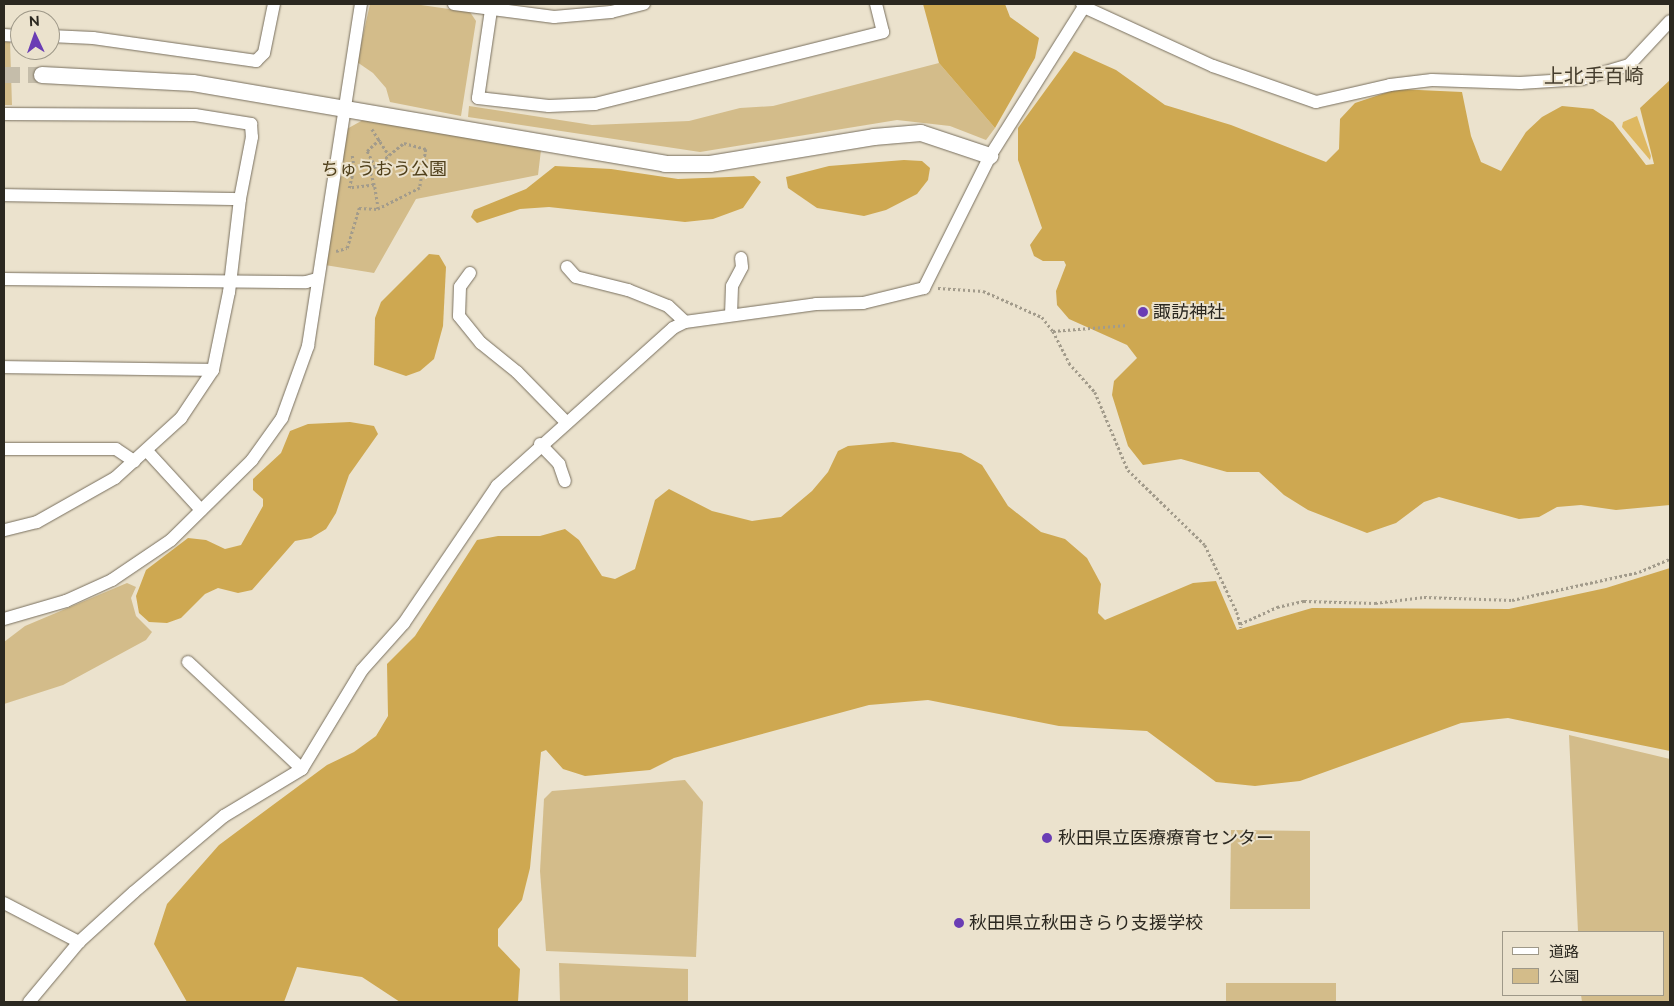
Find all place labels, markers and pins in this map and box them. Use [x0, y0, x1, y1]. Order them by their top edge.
place label: 諏訪神社 [1153, 301, 1225, 323]
marker: 諏訪神社 [1137, 306, 1149, 318]
place label: 秋田県立医療療育センター [1058, 827, 1274, 849]
marker: 秋田県立医療療育センター [1040, 831, 1054, 845]
place label: 秋田県立秋田きらり支援学校 [969, 912, 1203, 934]
marker: 秋田県立秋田きらり支援学校 [953, 917, 965, 929]

